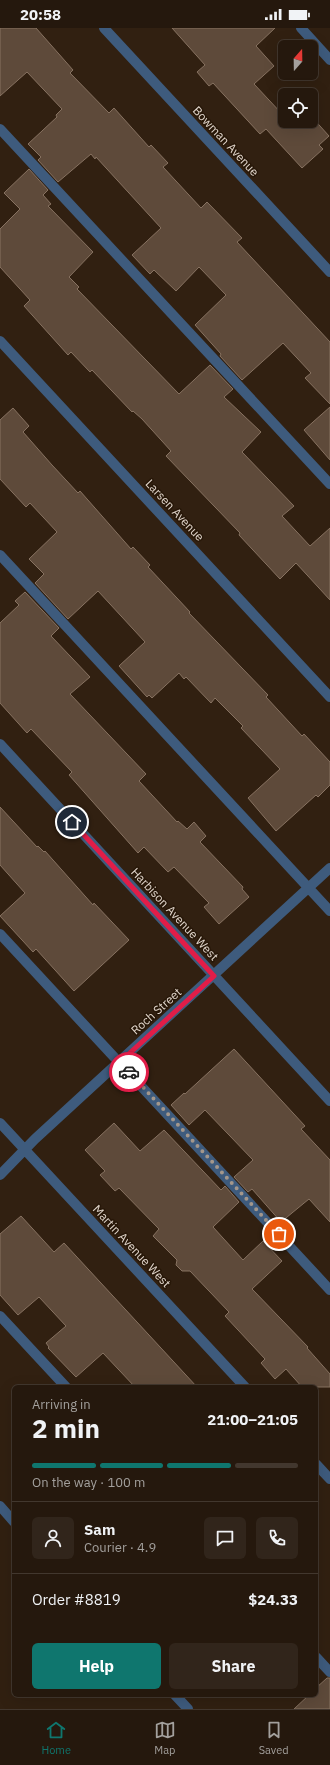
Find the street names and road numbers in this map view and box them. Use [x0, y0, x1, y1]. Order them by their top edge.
street label: Bowman Avenue [190, 103, 263, 179]
street label: Larsen Avenue [143, 476, 208, 544]
street label: Harbison Avenue West [128, 864, 222, 964]
street label: Roch Street [128, 984, 184, 1038]
street label: Martin Avenue West [90, 1202, 174, 1290]

